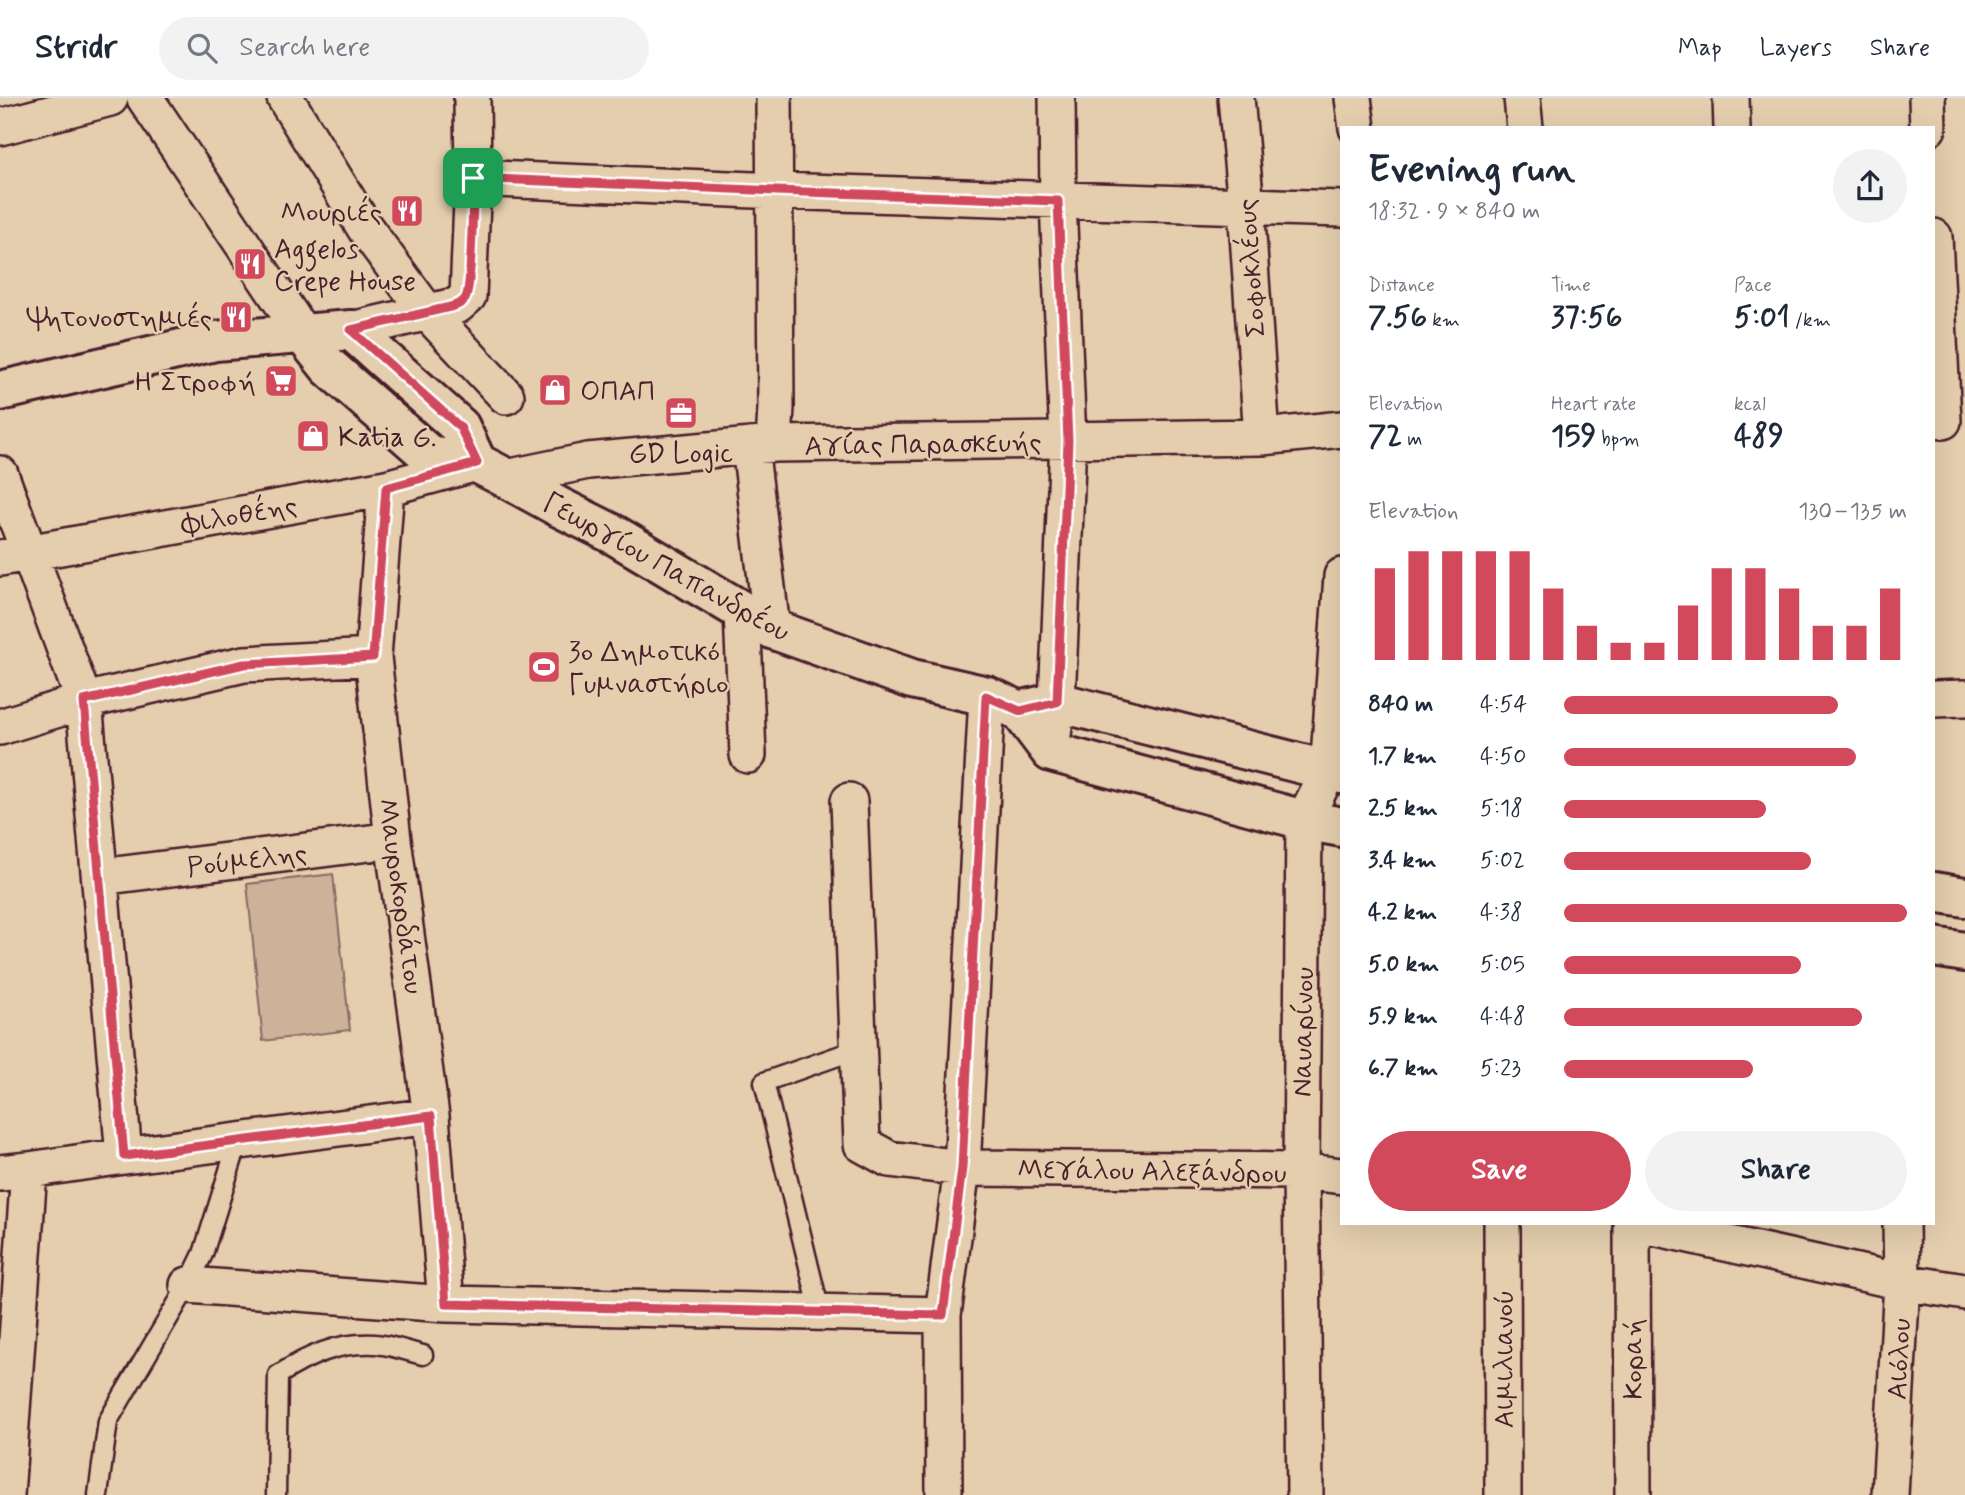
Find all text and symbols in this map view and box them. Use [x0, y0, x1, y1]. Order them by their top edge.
search box [159, 17, 649, 80]
text: Stridr [35, 26, 117, 70]
icon: search [183, 29, 221, 67]
text: Search here [239, 31, 370, 65]
text: Map [1678, 33, 1722, 64]
text: Layers [1760, 33, 1832, 64]
text: Share [1870, 33, 1930, 64]
text: Evening run [1368, 146, 1575, 195]
pin [443, 148, 503, 208]
button: share [1833, 149, 1907, 223]
icon: arrive [454, 159, 492, 197]
restaurant icon: Μουριές [388, 192, 426, 230]
place label: Μουριές [280, 195, 382, 232]
street label: Σοφοκλέους [1229, 197, 1276, 338]
text: 18:32 · 9 × 840 m [1368, 197, 1540, 227]
place label: Aggelos Crepe House [274, 232, 416, 301]
restaurant icon: Aggelos Crepe House [231, 245, 269, 283]
text: Distance [1368, 273, 1435, 298]
text: Time [1551, 273, 1591, 298]
text: Pace [1734, 273, 1772, 298]
restaurant icon: Ψητονοστημιές [217, 298, 255, 336]
text: 7.56 [1368, 298, 1427, 337]
text: 37:56 [1551, 298, 1622, 337]
text: 5:01 [1734, 298, 1790, 337]
place label: Ψητονοστημιές [26, 301, 212, 338]
text: km [1427, 308, 1460, 333]
text: /km [1790, 308, 1831, 333]
supermarket icon: Η Στροφή [262, 362, 300, 400]
place label: Η Στροφή [134, 365, 256, 402]
shop icon: ΟΠΑΠ [536, 371, 574, 409]
place label: ΟΠΑΠ [580, 374, 655, 411]
text: Elevation [1368, 392, 1443, 417]
text: Heart rate [1551, 392, 1636, 417]
text: kcal [1734, 392, 1766, 417]
office icon: GD Logic [662, 394, 700, 432]
shop icon: Katia G. [294, 417, 332, 455]
text: 72 [1368, 417, 1402, 456]
text: 159 [1551, 417, 1596, 456]
text: 489 [1734, 417, 1784, 456]
place label: Katia G. [338, 420, 436, 457]
street label: Αγίας Παρασκευής [804, 425, 1042, 466]
text: m [1402, 427, 1422, 452]
text: bpm [1596, 427, 1640, 452]
place label: GD Logic [629, 436, 733, 473]
street label: Γεωργίου Παπανδρέου [536, 485, 796, 652]
street label: Φιλοθέης [178, 488, 300, 545]
text: Elevation [1368, 497, 1459, 527]
text: 130–135 m [1798, 497, 1907, 527]
place label: 3ο Δημοτικό Γυμναστήριο [568, 635, 729, 704]
sports icon: 3ο Δημοτικό Γυμναστήριο [525, 648, 563, 686]
text: 840 m [1368, 690, 1433, 720]
text: 4:54 [1480, 690, 1527, 720]
text: 1.7 km [1368, 742, 1437, 772]
text: 4:50 [1480, 742, 1526, 772]
text: 2.5 km [1368, 794, 1438, 824]
text: 5:18 [1480, 794, 1523, 824]
street label: Μαυροκορδάτου [367, 796, 432, 997]
street label: Ρούμελης [185, 836, 309, 887]
text: 3.4 km [1368, 846, 1436, 876]
text: 5:02 [1480, 846, 1525, 876]
text: 4.2 km [1368, 898, 1437, 928]
text: 4:38 [1480, 898, 1523, 928]
text: 5.0 km [1368, 950, 1439, 980]
text: 5:05 [1480, 950, 1525, 980]
street label: Ναυαρίνου [1285, 967, 1324, 1097]
text: 5.9 km [1368, 1002, 1438, 1032]
text: 4:48 [1480, 1002, 1526, 1032]
text: 6.7 km [1368, 1054, 1438, 1084]
text: 5:23 [1480, 1054, 1521, 1084]
button: Save [1368, 1131, 1631, 1211]
button: Share [1645, 1131, 1907, 1211]
street label: Μεγάλου Αλεξάνδρου [1017, 1152, 1287, 1193]
street label: Αιμιλιανού [1487, 1290, 1524, 1428]
street label: Αιόλου [1880, 1317, 1921, 1401]
street label: Κοραή [1616, 1319, 1653, 1399]

